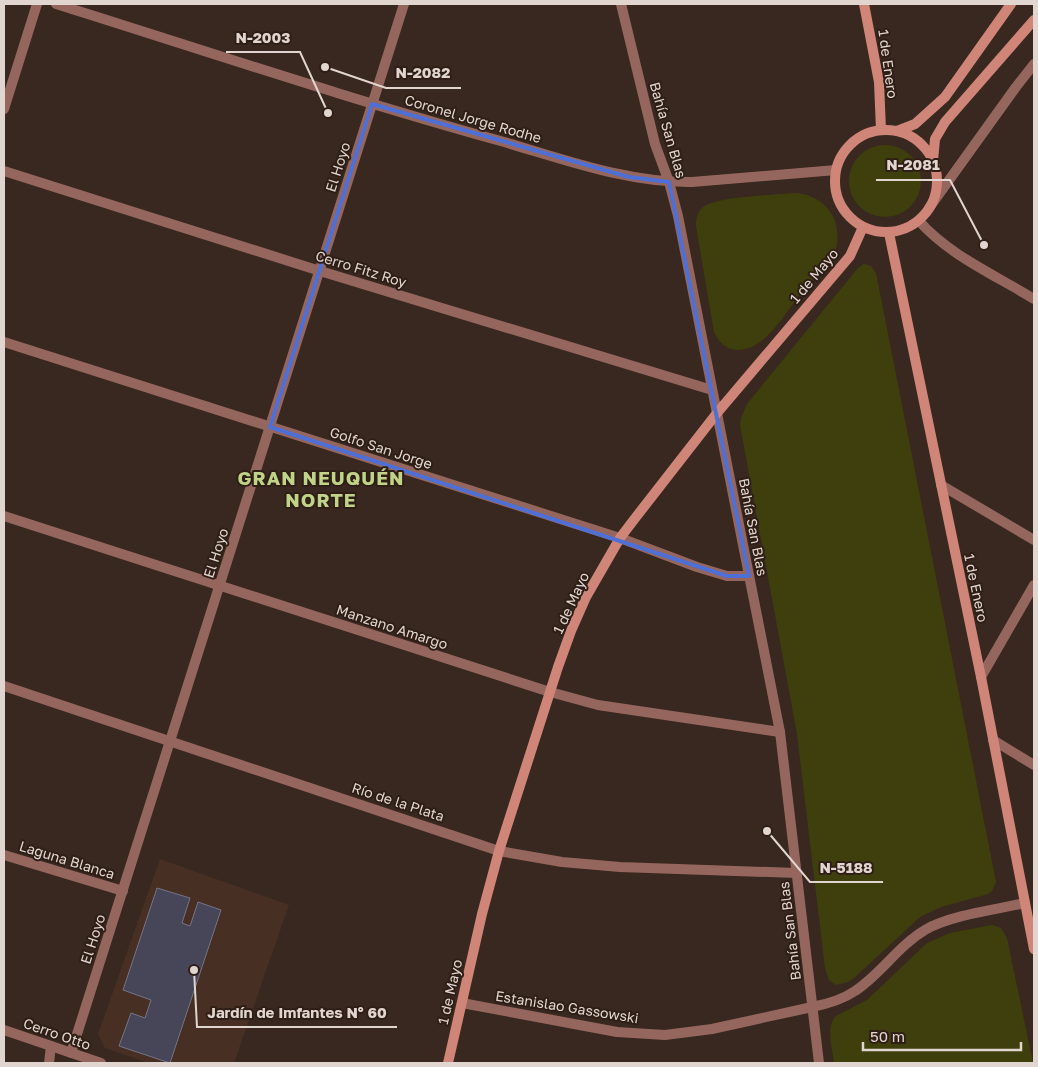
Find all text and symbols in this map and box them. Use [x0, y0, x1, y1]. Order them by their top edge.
callout: N-2003 [226, 22, 300, 52]
text: N-2003 [236, 28, 290, 46]
street label: 1 de Enero [875, 28, 902, 100]
callout: N-2082 [386, 58, 461, 88]
text: N-2082 [396, 63, 450, 81]
street label: Bahía San Blas [647, 80, 690, 180]
street label: Coronel Jorge Rodhe [403, 91, 543, 146]
street label: El Hoyo [322, 140, 354, 194]
callout: N-2081 [876, 150, 950, 180]
text: N-2081 [886, 155, 940, 173]
street label: 1 de Mayo [786, 245, 841, 306]
street label: Cerro Fitz Roy [314, 247, 409, 290]
street label: Golfo San Jorge [328, 423, 434, 472]
district label: GRAN NEUQUÉN NORTE [238, 466, 404, 511]
street label: Bahía San Blas [736, 477, 771, 577]
street label: El Hoyo [200, 526, 232, 580]
street label: 1 de Enero [961, 552, 992, 624]
street label: 1 de Mayo [549, 569, 592, 636]
street label: Manzano Amargo [334, 600, 450, 653]
street label: Río de la Plata [350, 779, 447, 824]
street label: Laguna Blanca [17, 837, 117, 882]
callout: N-5188 [810, 852, 883, 882]
text: N-5188 [819, 858, 873, 876]
street label: Bahía San Blas [775, 881, 804, 981]
street label: El Hoyo [77, 912, 109, 966]
street label: 1 de Mayo [434, 958, 465, 1026]
street label: Estanislao Gassowski [494, 987, 640, 1026]
callout: Jardín de Imfantes N° 60 [197, 997, 397, 1027]
text: Jardín de Imfantes N° 60 [207, 1003, 387, 1021]
street label: Cerro Otto [21, 1014, 93, 1053]
scale bar [863, 1020, 1020, 1052]
text: 50 m [870, 1027, 905, 1045]

